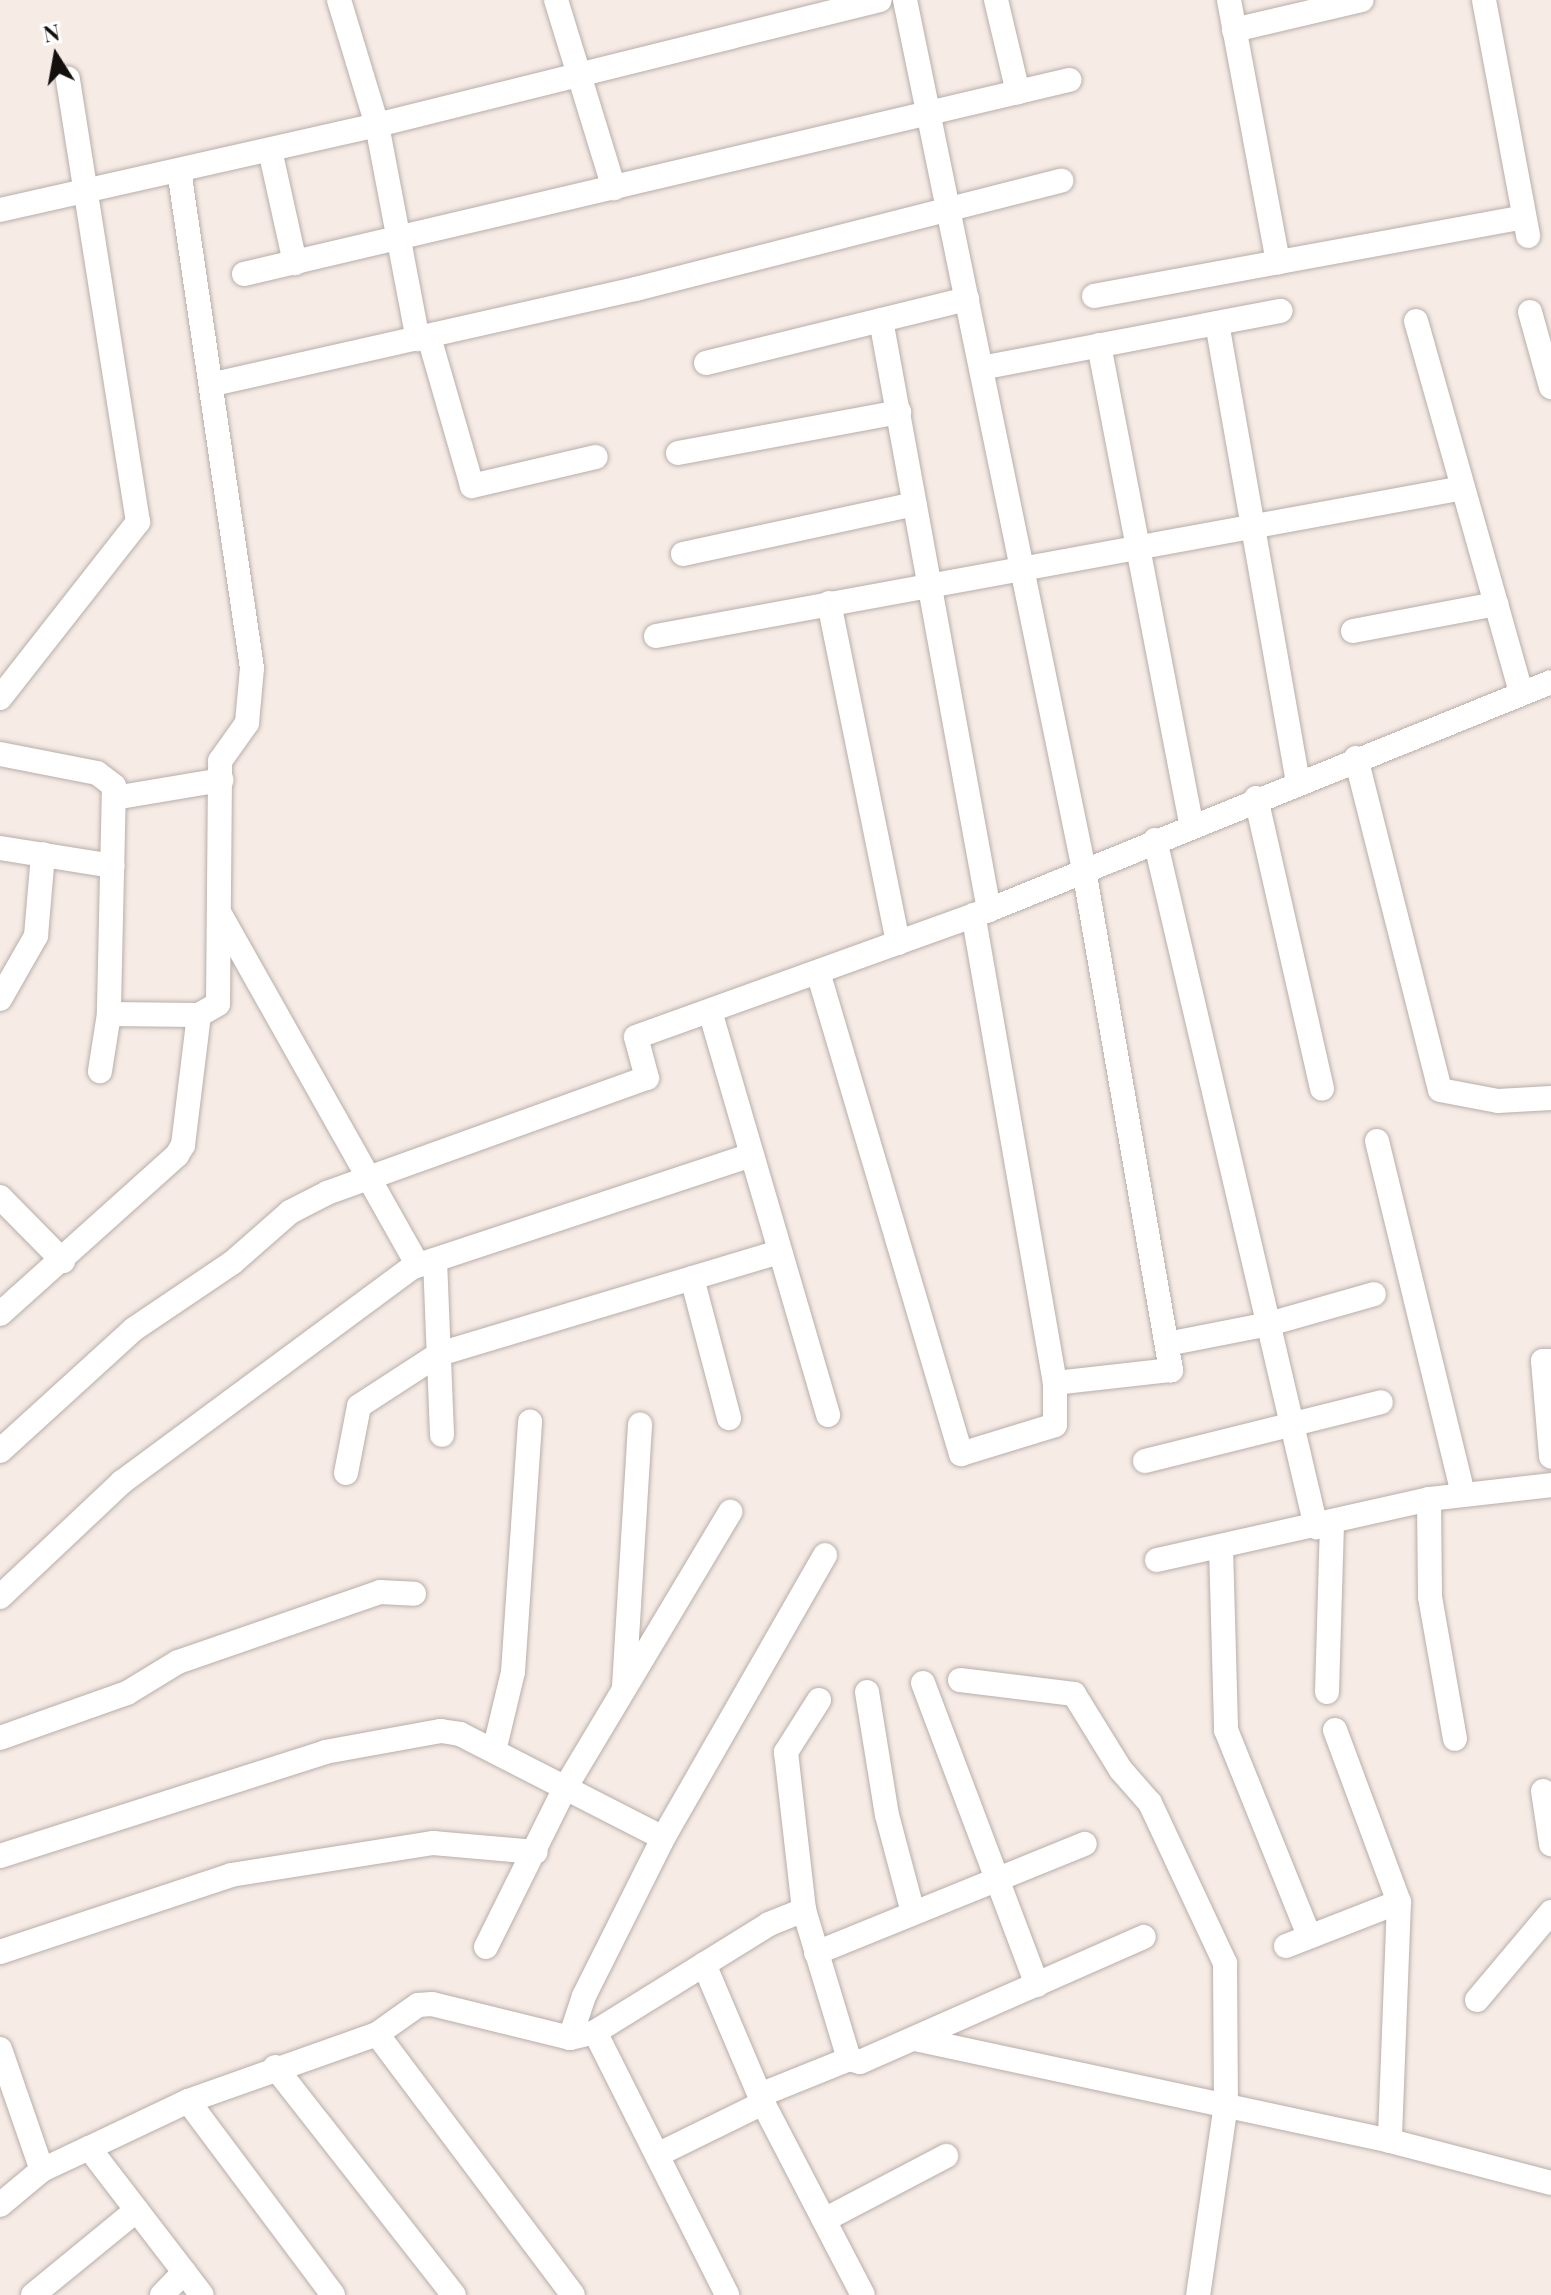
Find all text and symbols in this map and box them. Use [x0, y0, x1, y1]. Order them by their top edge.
north arrow [16, 16, 96, 96]
text: N [41, 16, 62, 49]

